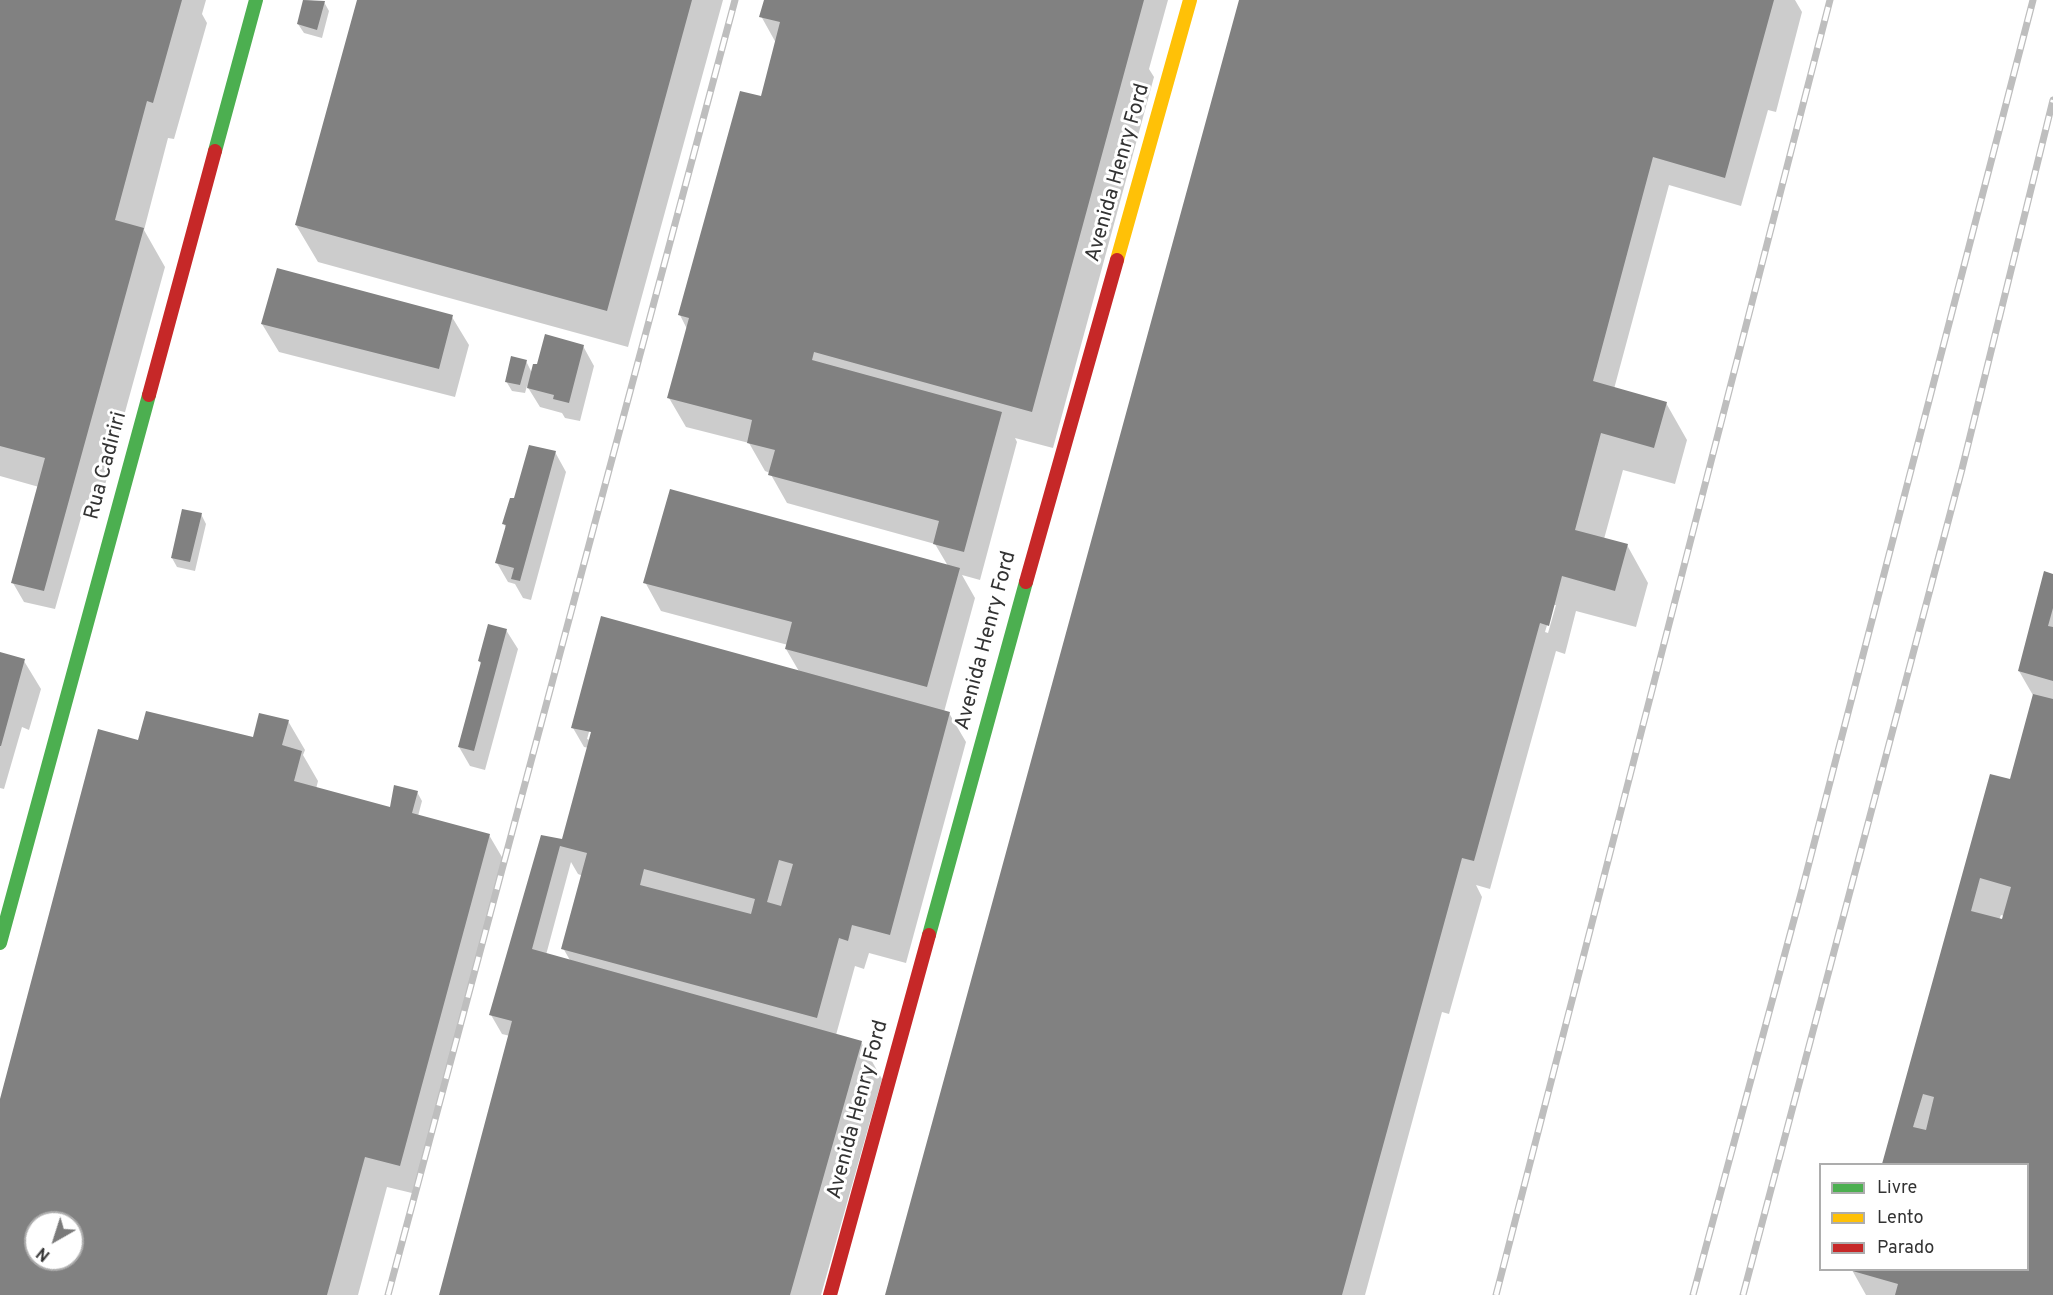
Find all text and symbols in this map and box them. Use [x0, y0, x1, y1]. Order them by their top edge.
street label: Avenida Henry Ford [1081, 81, 1157, 265]
street label: Rua Cadiriri [81, 409, 133, 523]
street label: Avenida Henry Ford [951, 549, 1023, 733]
street label: Avenida Henry Ford [823, 1018, 895, 1202]
legend [1819, 1163, 2029, 1271]
text: Livre [1877, 1177, 1917, 1200]
text: Lento [1877, 1207, 1923, 1230]
north arrow [24, 1211, 84, 1271]
text: Parado [1877, 1237, 1934, 1260]
text: N [33, 1242, 55, 1265]

